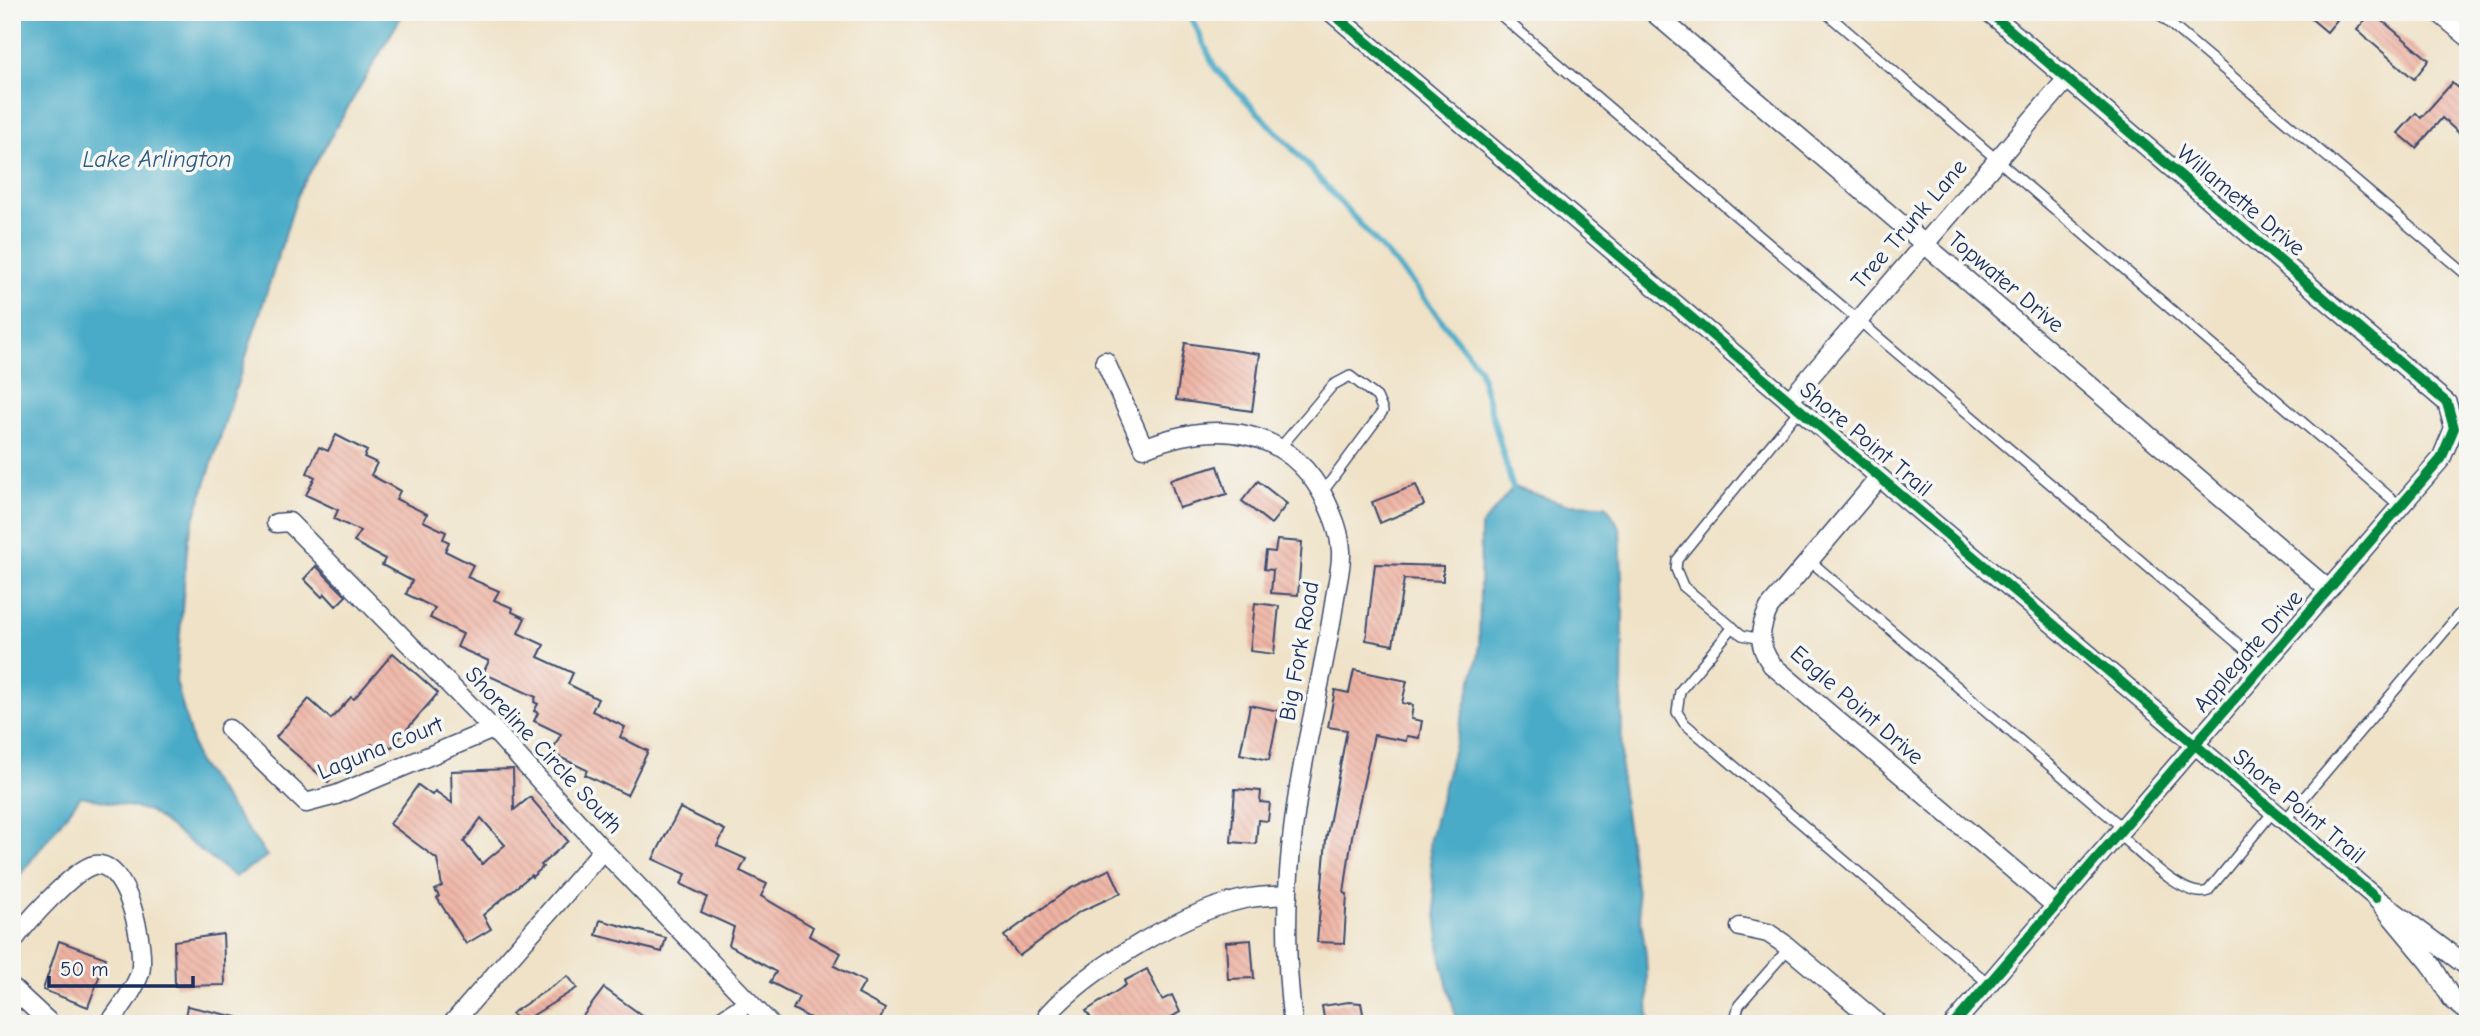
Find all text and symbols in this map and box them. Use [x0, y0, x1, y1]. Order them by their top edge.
street label: Willamette Drive [2171, 139, 2311, 261]
water label: Lake Arlington [82, 145, 232, 173]
street label: Tree Trunk Lane [1845, 154, 1973, 294]
street label: Topwater Drive [1943, 226, 2069, 338]
street label: Shore Point Trail [1794, 376, 1938, 502]
street label: Big Fork Road [1273, 579, 1325, 723]
street label: Applegate Drive [2188, 584, 2308, 718]
street label: Eagle Point Drive [1785, 640, 1929, 770]
street label: Shoreline Circle South [460, 661, 628, 839]
street label: Laguna Court [313, 710, 448, 785]
street label: Shore Point Trail [2227, 743, 2371, 869]
scale bar [49, 945, 192, 989]
text: 50 m [60, 957, 109, 981]

